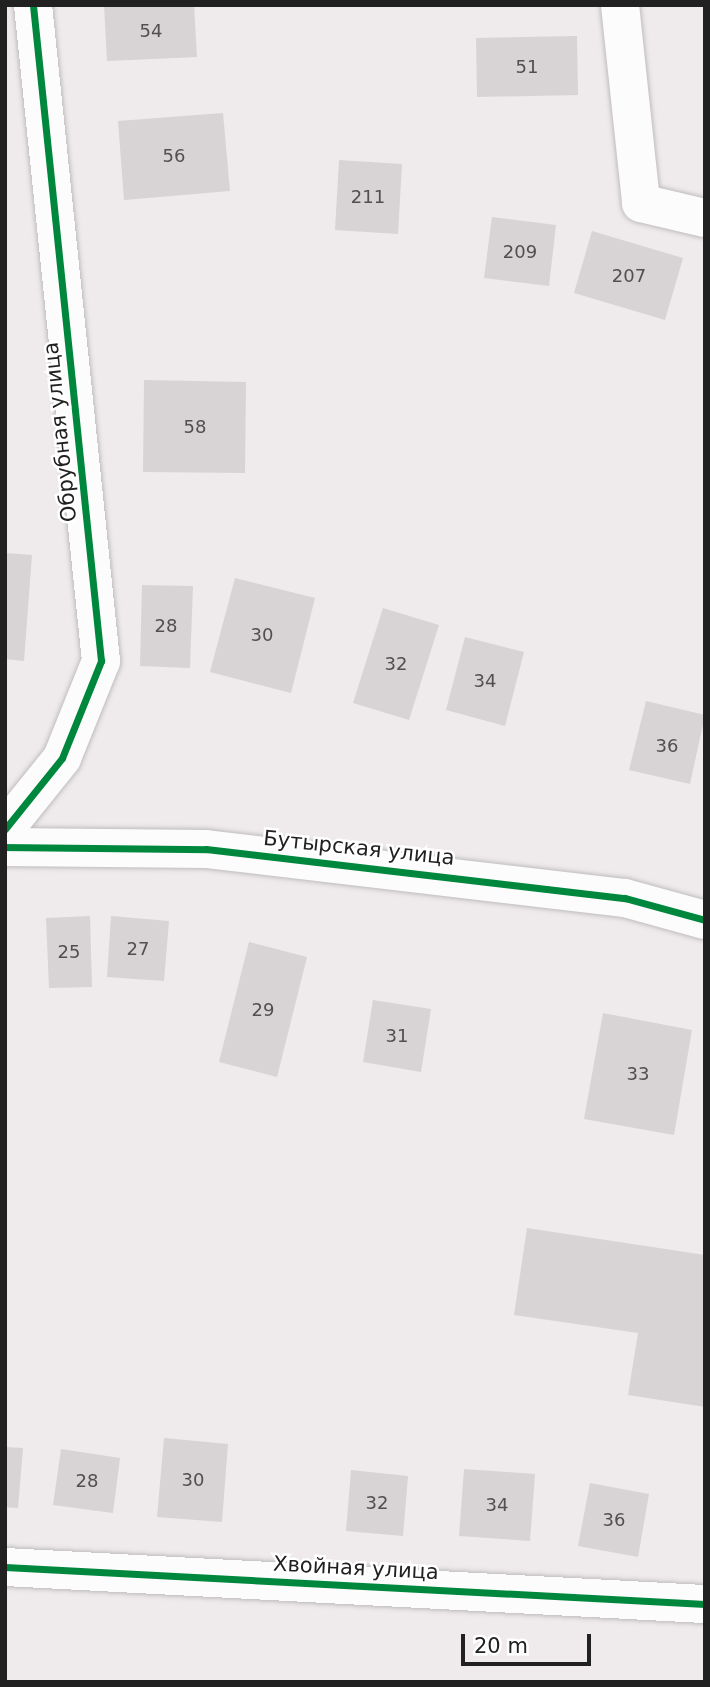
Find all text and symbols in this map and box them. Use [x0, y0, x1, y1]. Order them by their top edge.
house number: 54 [140, 20, 162, 42]
house number: 51 [516, 56, 538, 78]
house number: 56 [163, 145, 185, 167]
house number: 211 [351, 186, 385, 208]
house number: 209 [503, 241, 537, 263]
house number: 207 [612, 265, 646, 287]
street label: Обрубная улица [38, 341, 82, 523]
house number: 58 [184, 416, 206, 438]
house number: 28 [155, 615, 177, 637]
house number: 30 [251, 624, 273, 646]
house number: 32 [385, 653, 407, 675]
house number: 34 [474, 670, 496, 692]
house number: 36 [656, 735, 678, 757]
street label: Бутырская улица [262, 825, 456, 871]
house number: 27 [127, 938, 149, 960]
house number: 25 [58, 941, 80, 963]
house number: 29 [252, 999, 274, 1021]
house number: 31 [386, 1025, 408, 1047]
house number: 33 [627, 1063, 649, 1085]
house number: 30 [182, 1469, 204, 1491]
house number: 28 [76, 1470, 98, 1492]
house number: 32 [366, 1492, 388, 1514]
house number: 34 [486, 1494, 508, 1516]
house number: 36 [603, 1509, 625, 1531]
street label: Хвойная улица [273, 1551, 439, 1585]
scale bar [465, 1620, 594, 1664]
text: 20 m [474, 1634, 528, 1658]

